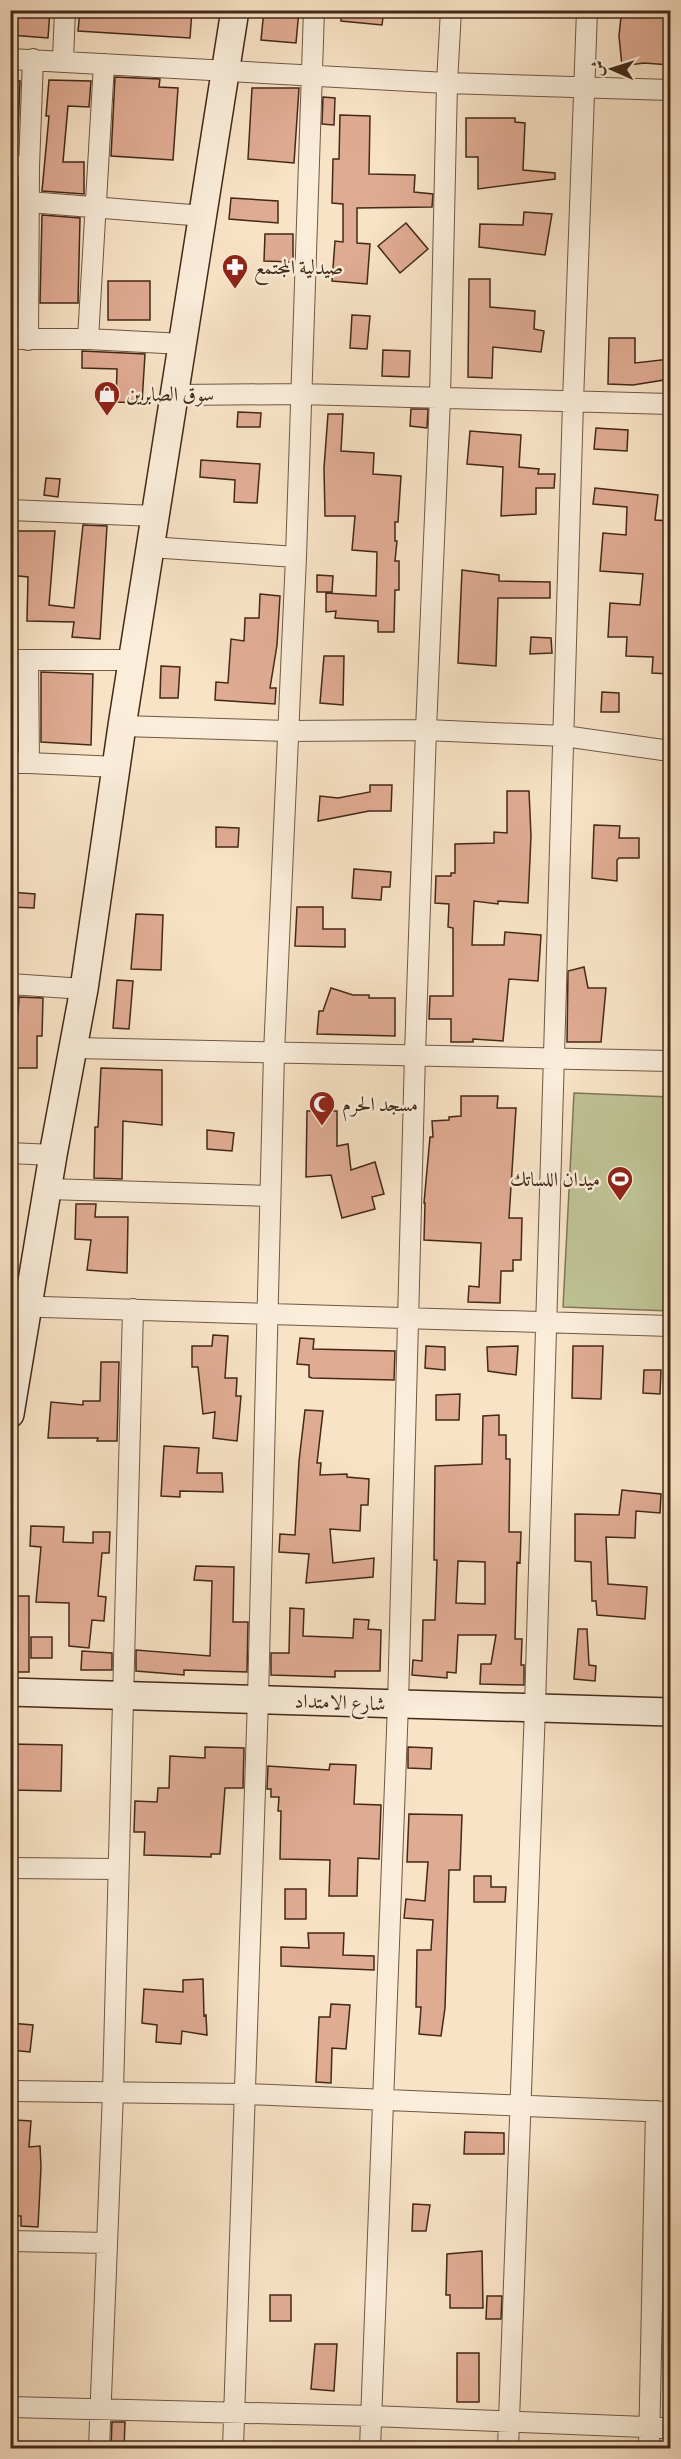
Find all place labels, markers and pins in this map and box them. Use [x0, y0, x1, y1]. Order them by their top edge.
pharmacy icon: صيدلية المجتمع [220, 252, 250, 290]
place label: صيدلية المجتمع [254, 254, 343, 285]
shop icon: سوق الصابرين [92, 379, 122, 417]
place label: سوق الصابرين [126, 381, 214, 407]
mosque icon: مسجد الحرم [307, 1089, 337, 1127]
place label: مسجد الحرم [342, 1091, 418, 1122]
sports icon: ميدان اللساتك [605, 1164, 635, 1202]
place label: ميدان اللساتك [510, 1166, 600, 1192]

